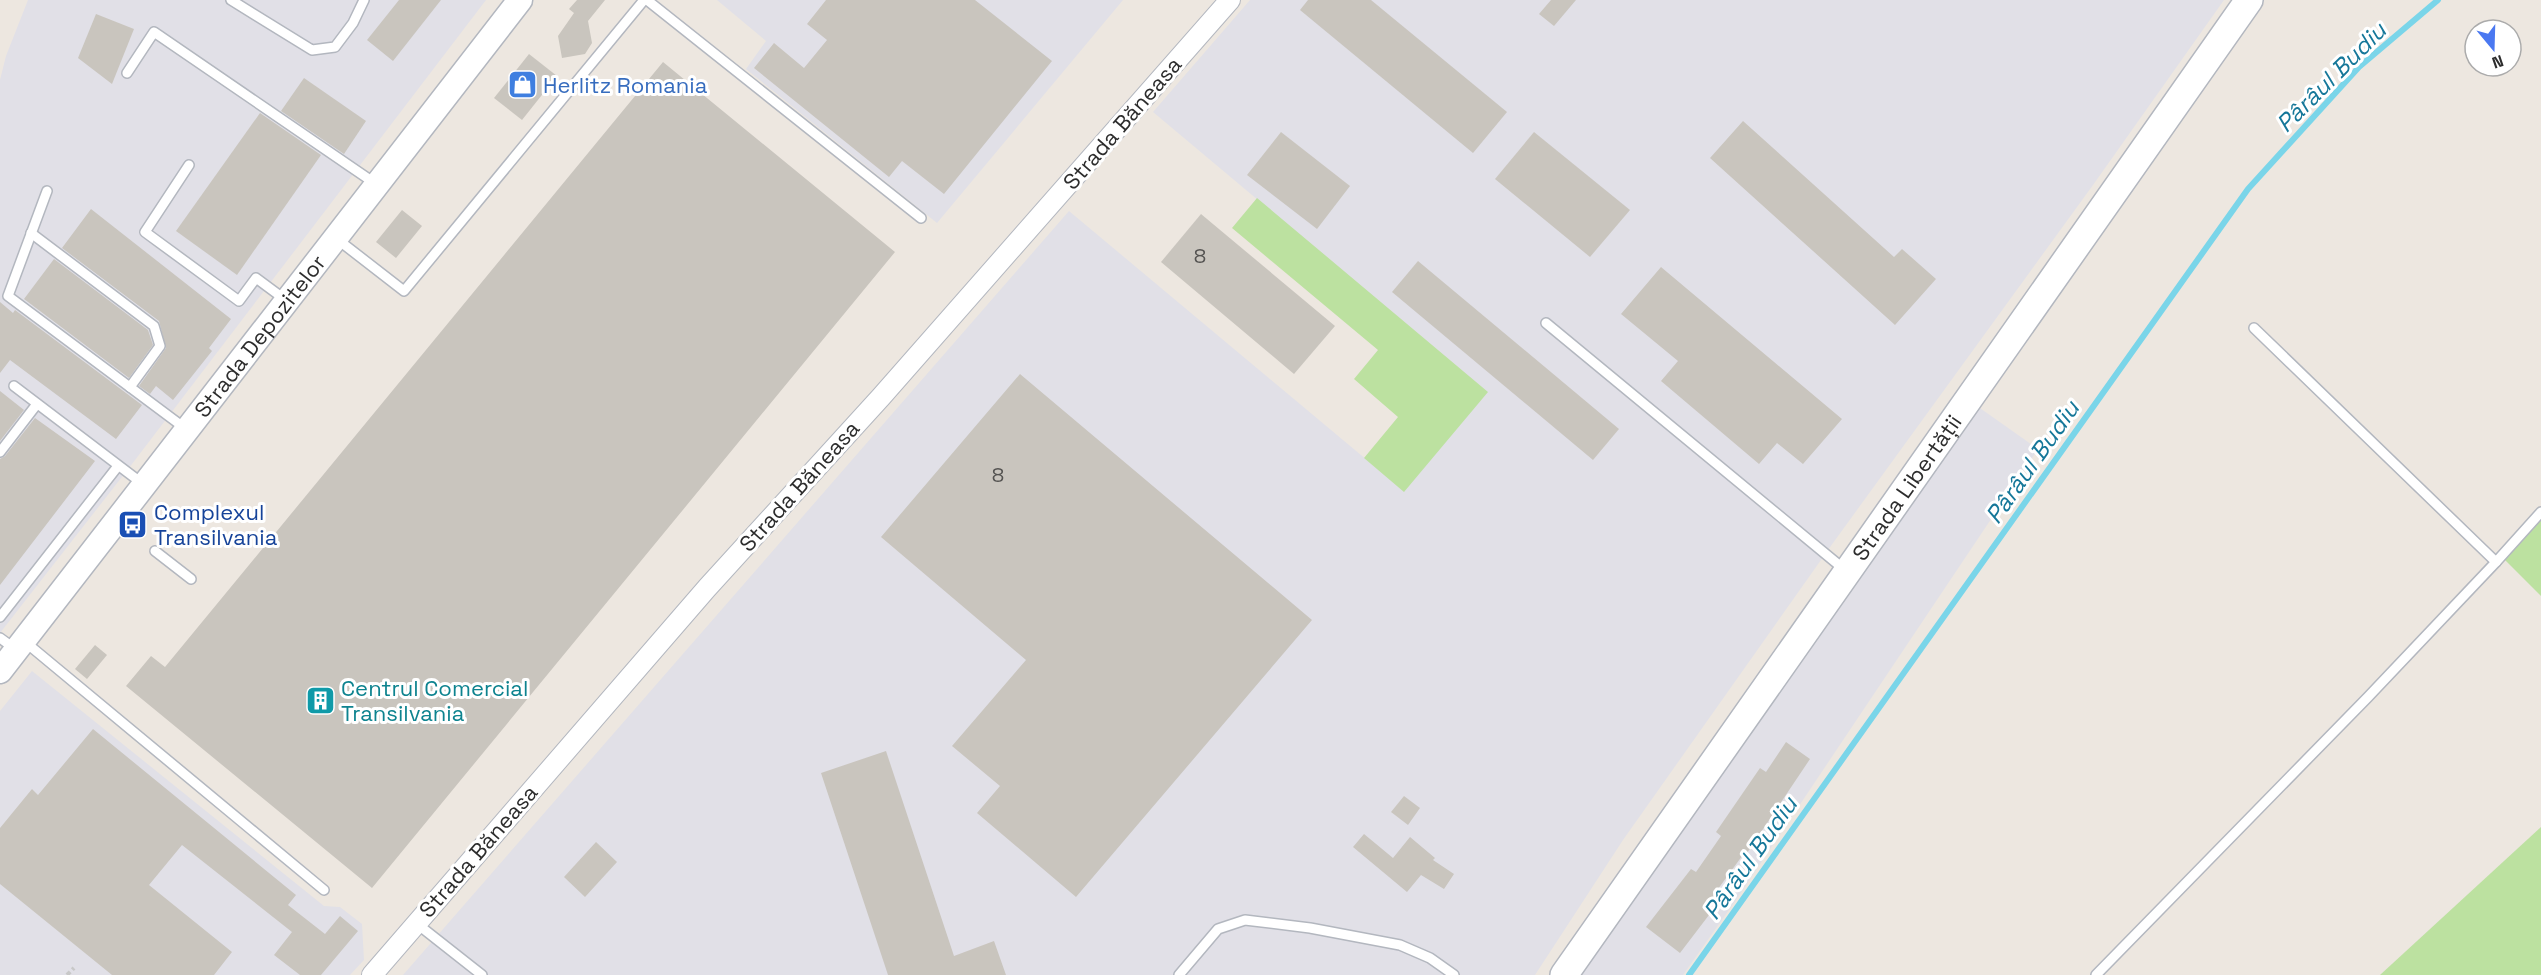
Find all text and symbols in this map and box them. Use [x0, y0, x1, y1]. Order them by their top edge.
water label: Pârâul Budiu [2269, 14, 2394, 139]
north arrow [2463, 18, 2523, 78]
text: N [2489, 50, 2506, 73]
street label: Strada Băneasa [1057, 51, 1187, 195]
shop icon: Herlitz Romania [506, 69, 538, 101]
place label: Herlitz Romania [543, 71, 708, 99]
house number: 8 [1194, 243, 1206, 269]
street label: Strada Depozitelor [188, 249, 332, 423]
water label: Pârâul Budiu [1978, 393, 2087, 530]
street label: Strada Libertății [1846, 409, 1968, 566]
street label: Strada Băneasa [733, 414, 865, 557]
house number: 8 [992, 462, 1004, 488]
place label: Complexul Transilvania [154, 498, 278, 551]
bus stop icon: Complexul Transilvania [117, 509, 149, 541]
place label: Centrul Comercial Transilvania [341, 674, 528, 727]
building icon: Centrul Comercial Transilvania [304, 685, 336, 717]
street label: Strada Băneasa [413, 779, 543, 923]
water label: Pârâul Budiu [1696, 789, 1805, 926]

